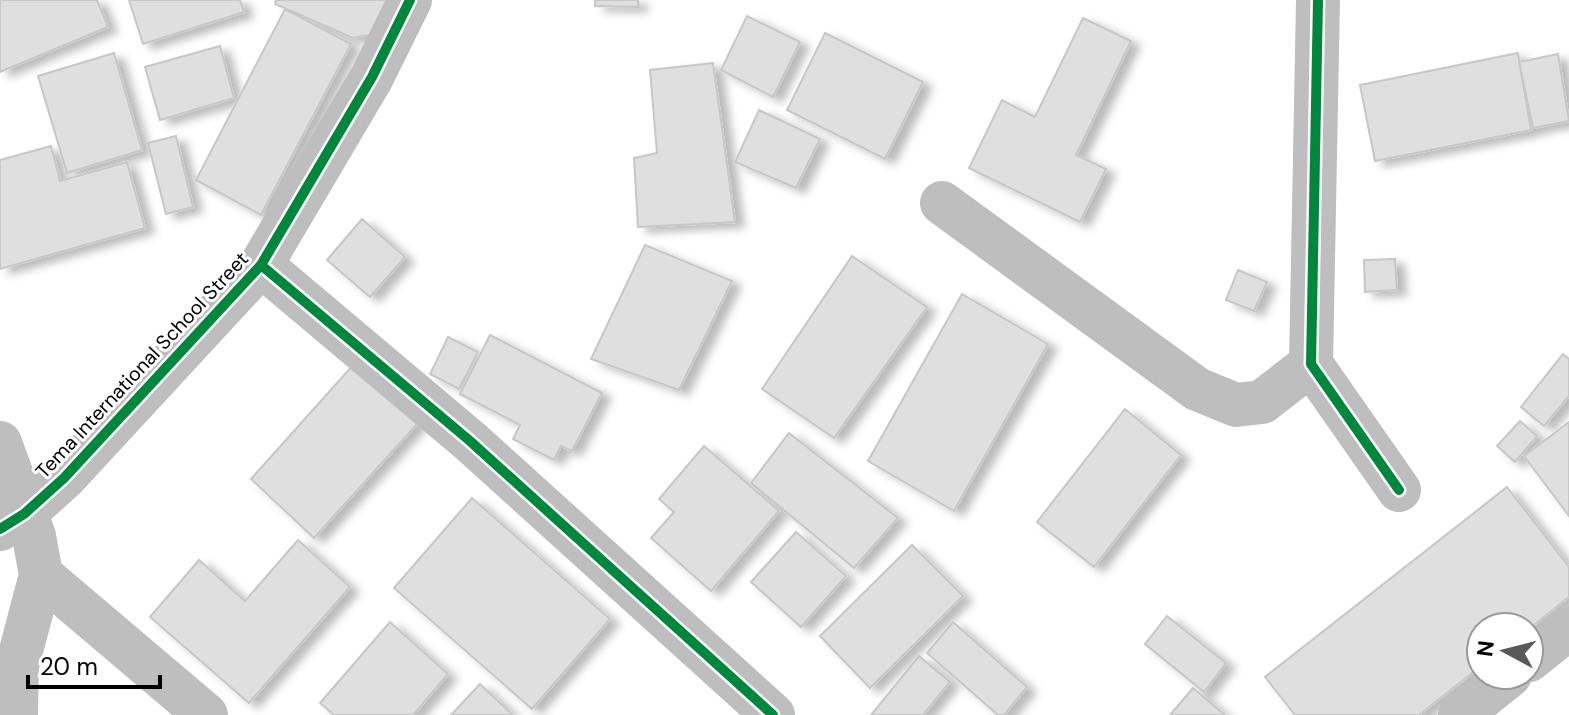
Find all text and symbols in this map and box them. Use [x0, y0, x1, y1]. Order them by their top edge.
street label: Tema International School Street [30, 246, 254, 484]
north arrow [1465, 611, 1545, 691]
scale bar [28, 639, 160, 689]
text: N [1470, 639, 1501, 658]
text: 20 m [40, 651, 98, 682]

